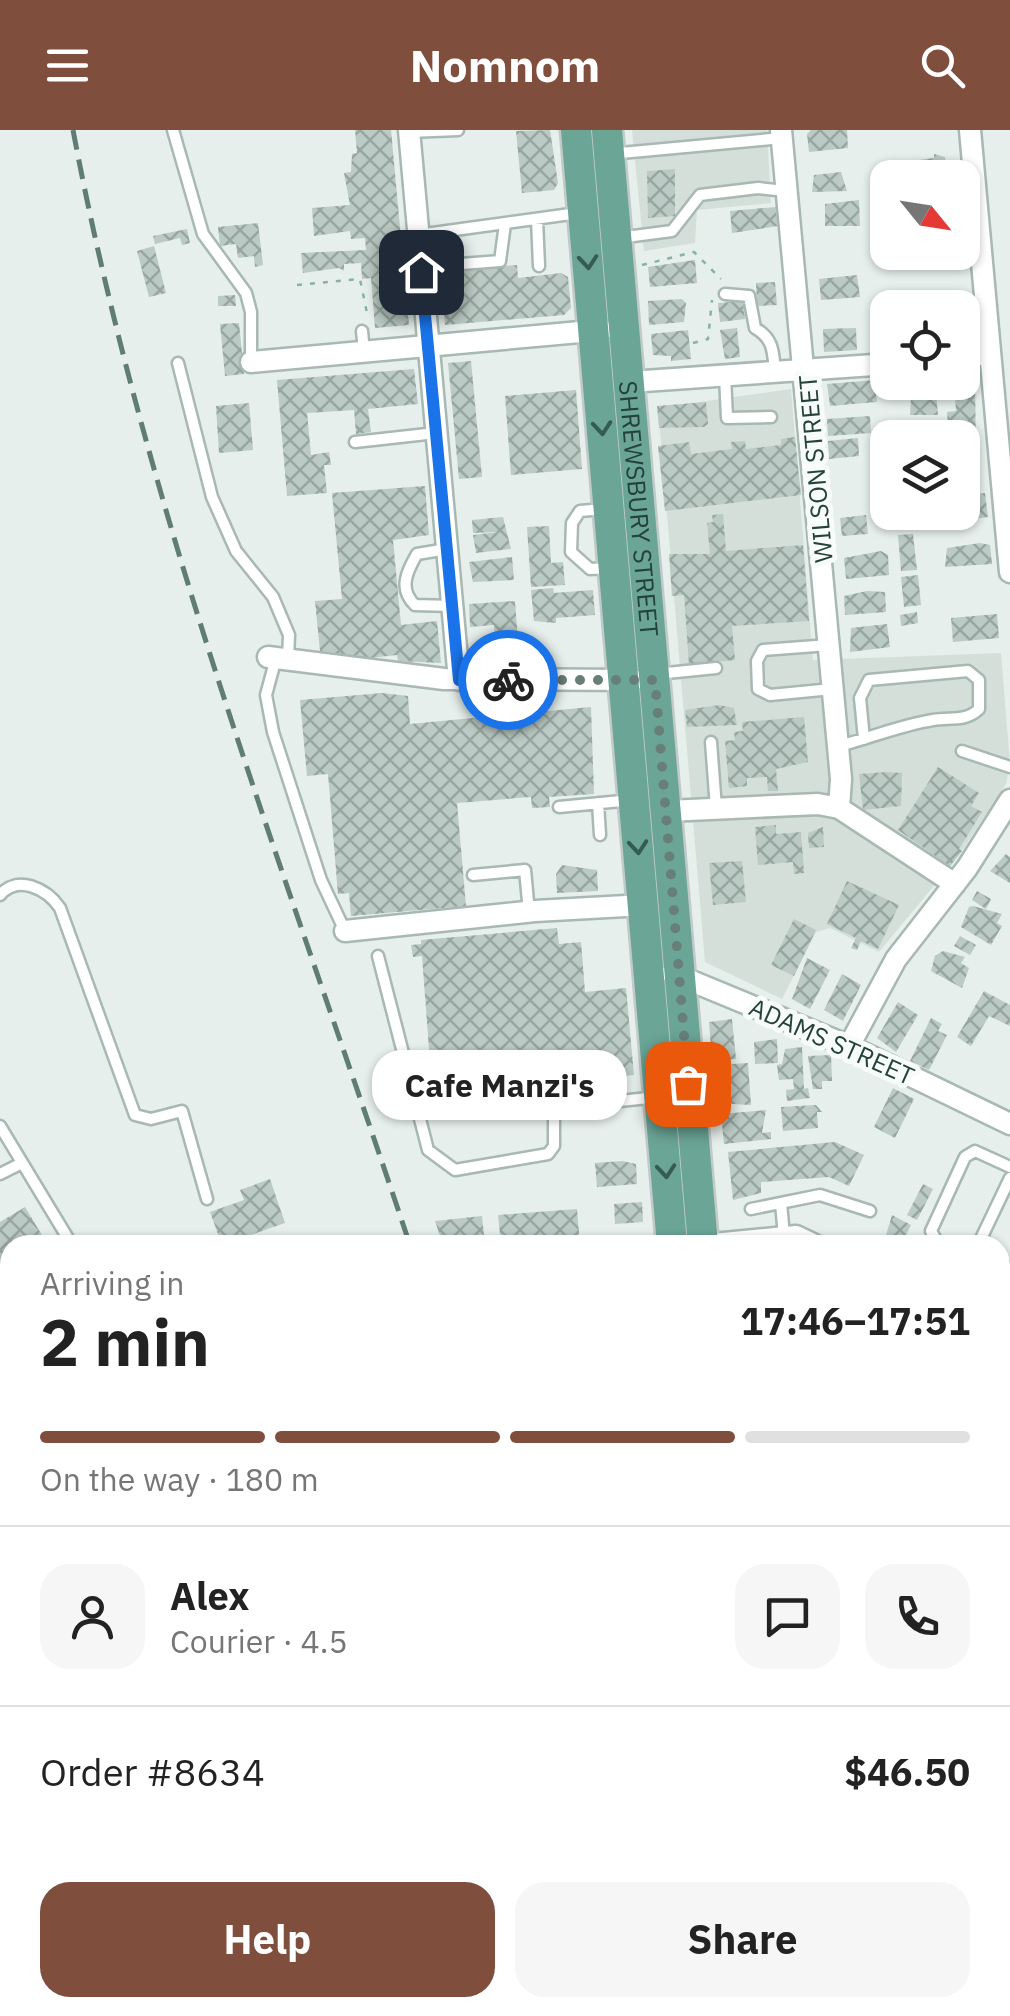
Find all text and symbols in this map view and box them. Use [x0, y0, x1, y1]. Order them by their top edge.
text: Nomnom [410, 36, 600, 94]
icon: menu [40, 38, 95, 93]
icon: search [915, 38, 970, 93]
north arrow [870, 160, 980, 270]
map controls [870, 160, 980, 530]
pin [379, 230, 464, 315]
icon: home [394, 245, 449, 300]
one-way arrow [577, 254, 599, 270]
button: locate [870, 290, 980, 400]
street label: WILSON STREET [790, 374, 840, 564]
street label: SHREWSBURY STREET [612, 379, 667, 638]
button: layers [870, 420, 980, 530]
one-way arrow [591, 421, 613, 437]
courier [458, 630, 558, 730]
icon: bike [481, 653, 536, 708]
one-way arrow [627, 840, 649, 856]
street label: ADAMS STREET [744, 990, 920, 1092]
pin [646, 1042, 731, 1127]
callout: Cafe Manzi's [373, 1049, 628, 1119]
icon: bag [661, 1057, 716, 1112]
text: Cafe Manzi's [405, 1064, 594, 1106]
one-way arrow [654, 1164, 676, 1180]
text: Arriving in [40, 1262, 185, 1304]
text: 17:46–17:51 [740, 1296, 970, 1345]
text: 2 min [40, 1299, 210, 1384]
text: On the way · 180 m [40, 1458, 319, 1500]
button: person [40, 1564, 145, 1669]
button: chat [735, 1564, 840, 1669]
button: phone [865, 1564, 970, 1669]
text: Alex [170, 1571, 250, 1620]
text: Courier · 4.5 [170, 1620, 348, 1662]
text: Order #8634 [40, 1747, 265, 1796]
text: $46.50 [844, 1747, 970, 1796]
button: Help [40, 1882, 495, 1997]
button: Share [515, 1882, 970, 1997]

